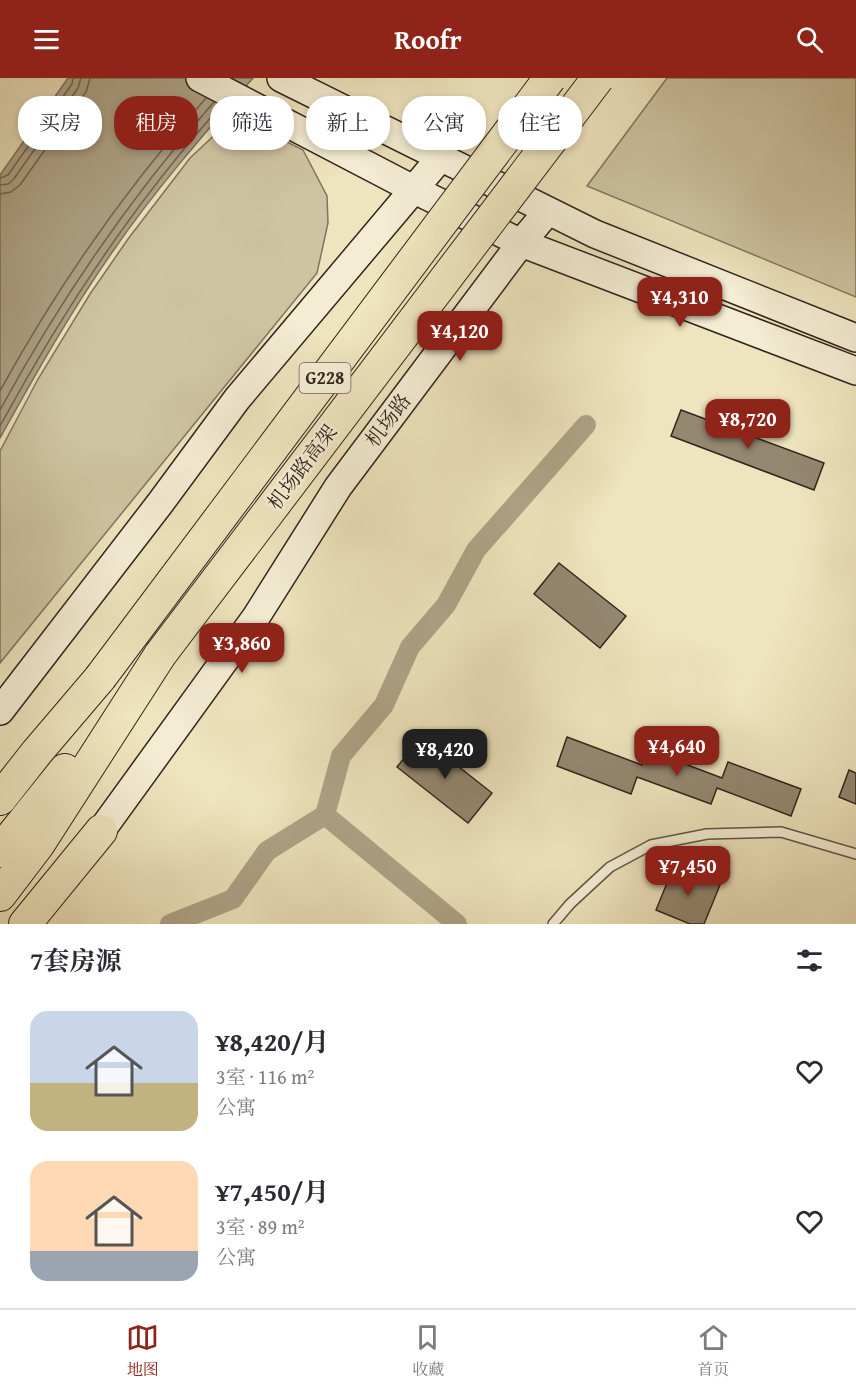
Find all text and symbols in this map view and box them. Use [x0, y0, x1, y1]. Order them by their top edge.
text: Roofr [394, 19, 462, 59]
icon: menu [30, 23, 63, 56]
icon: search [793, 23, 826, 56]
chip: 买房 [18, 96, 102, 150]
chip: 租房 [114, 96, 198, 150]
chip: 筛选 [210, 96, 294, 150]
chip: 新上 [306, 96, 390, 150]
chip: 公寓 [402, 96, 486, 150]
chip: 住宅 [498, 96, 582, 150]
pin: ¥4,310 [631, 277, 729, 328]
text: ¥4,310 [651, 282, 709, 311]
pin: ¥4,120 [411, 311, 509, 362]
text: ¥4,120 [431, 316, 489, 345]
road number: G228 [300, 363, 350, 393]
street label: 机场路 [358, 387, 417, 452]
pin: ¥8,720 [699, 399, 797, 450]
text: ¥8,720 [719, 404, 777, 433]
street label: 机场路高架 [260, 418, 343, 515]
pin: ¥3,860 [193, 623, 291, 674]
text: ¥3,860 [213, 628, 271, 657]
pin: ¥4,640 [628, 726, 726, 777]
pin: ¥8,420 [396, 729, 494, 780]
text: ¥4,640 [648, 731, 706, 760]
text: ¥8,420 [416, 734, 474, 763]
pin: ¥7,450 [639, 846, 737, 897]
text: ¥7,450 [659, 851, 717, 880]
text: 7套房源 [30, 941, 121, 980]
icon: filters [793, 944, 826, 977]
text: ¥8,420/月 [216, 1022, 329, 1061]
icon: home [78, 1035, 150, 1107]
icon: heart [793, 1055, 826, 1088]
text: 3室 · 116 m² [216, 1062, 314, 1091]
text: 公寓 [216, 1092, 256, 1121]
text: ¥7,450/月 [216, 1172, 329, 1211]
icon: home [78, 1185, 150, 1257]
icon: heart [793, 1205, 826, 1238]
text: 3室 · 89 m² [216, 1212, 305, 1241]
text: 公寓 [216, 1242, 256, 1271]
tab: 地图 [126, 1321, 159, 1381]
tab: 收藏 [411, 1321, 444, 1381]
tab: 首页 [697, 1321, 730, 1381]

